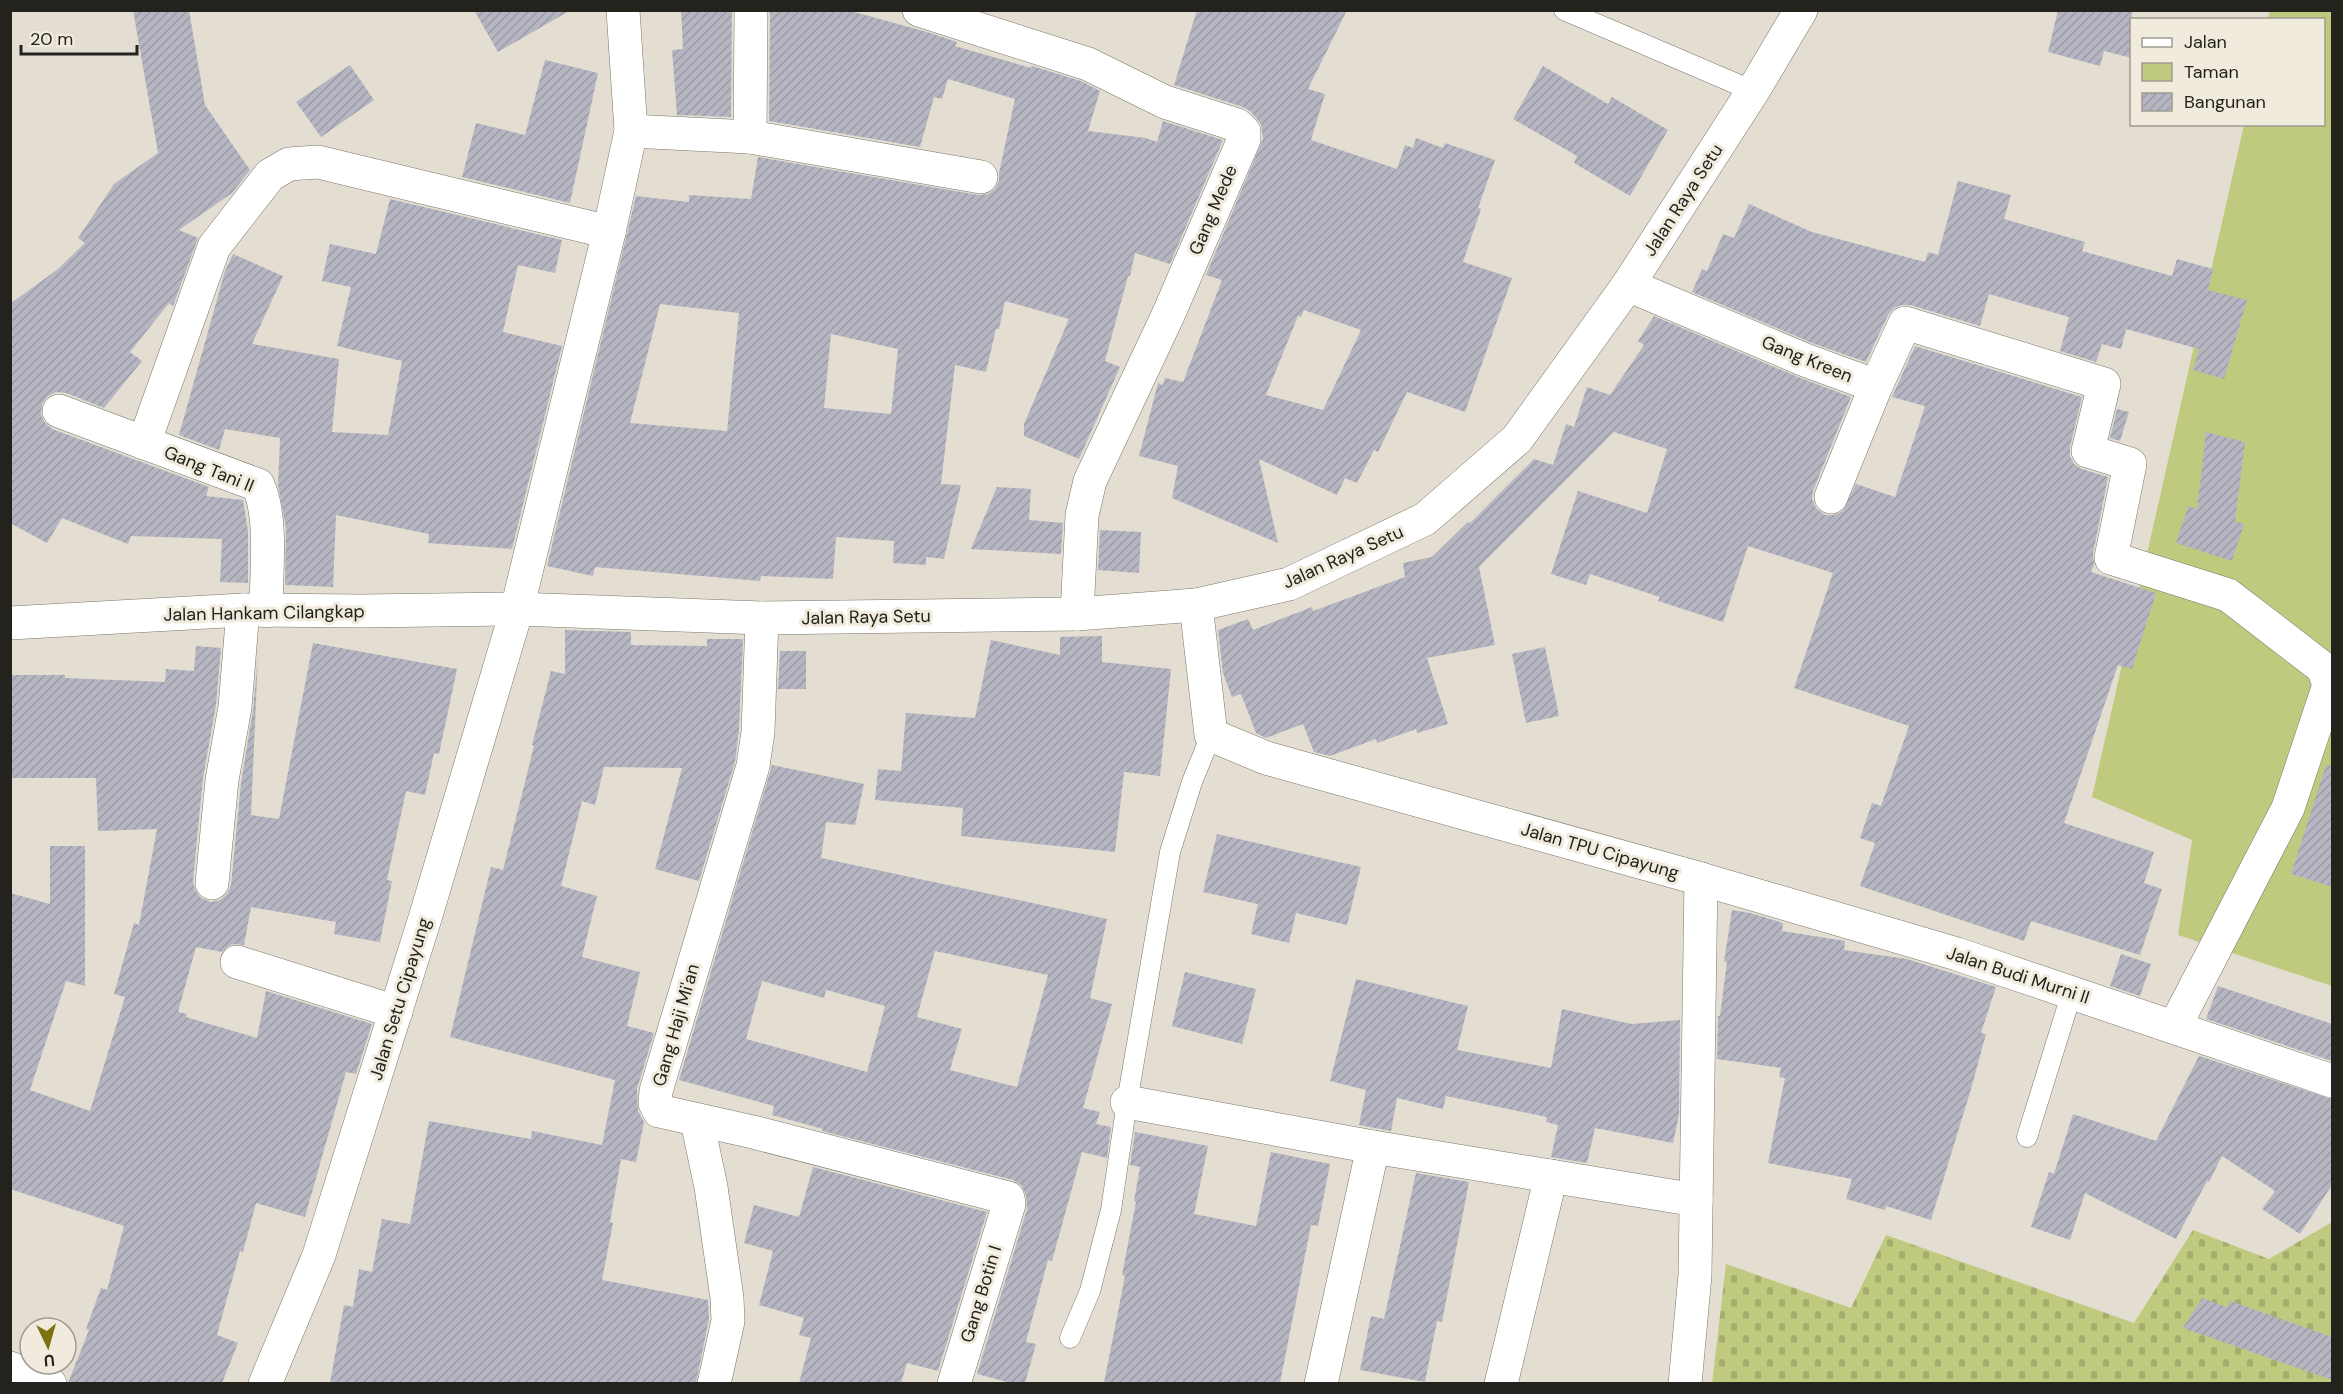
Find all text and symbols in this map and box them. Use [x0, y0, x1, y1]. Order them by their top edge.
scale bar [21, 18, 136, 56]
legend [2130, 18, 2325, 126]
text: 20 m [30, 27, 73, 51]
text: Jalan [2184, 30, 2227, 54]
text: Taman [2184, 60, 2239, 84]
text: Bangunan [2184, 90, 2266, 114]
street label: Jalan Raya Setu [1638, 139, 1728, 261]
street label: Gang Mede [1183, 161, 1243, 259]
street label: Gang Kreen [1758, 330, 1856, 388]
street label: Gang Tani II [160, 440, 258, 498]
street label: Jalan Raya Setu [1279, 520, 1407, 594]
street label: Jalan Hankam Cilangkap [163, 599, 365, 627]
street label: Jalan Raya Setu [801, 604, 931, 630]
street label: Jalan TPU Cipayung [1518, 817, 1682, 885]
street label: Jalan Setu Cipayung [364, 915, 436, 1083]
street label: Jalan Budi Murni II [1943, 941, 2093, 1009]
street label: Gang Haji Mi'an [647, 961, 705, 1089]
street label: Gang Botin I [955, 1242, 1007, 1346]
north arrow [18, 1316, 78, 1376]
text: U [43, 1350, 56, 1371]

